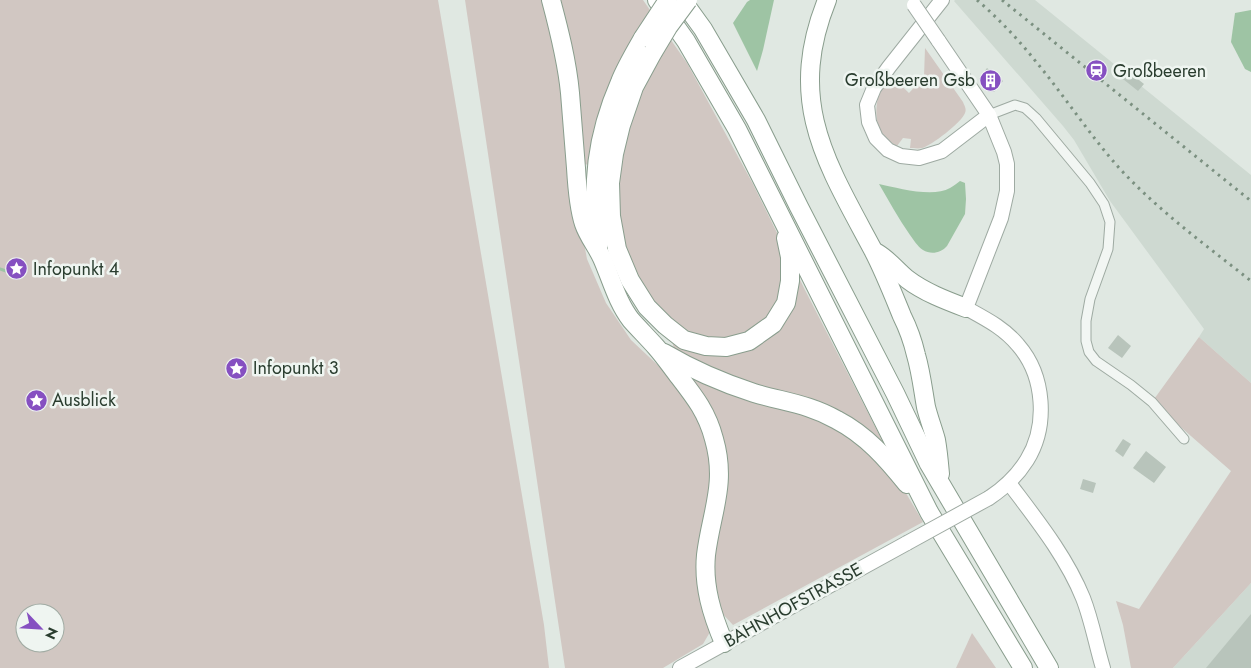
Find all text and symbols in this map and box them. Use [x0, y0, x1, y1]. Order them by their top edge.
place label: Großbeeren [1113, 58, 1206, 84]
station icon: Großbeeren [1085, 59, 1109, 83]
place label: Großbeeren Gsb [845, 67, 975, 93]
building icon: Großbeeren Gsb [979, 68, 1003, 92]
place label: Infopunkt 4 [33, 256, 119, 282]
place icon: Infopunkt 4 [5, 257, 29, 281]
place label: Infopunkt 3 [253, 355, 339, 381]
place icon: Infopunkt 3 [225, 356, 249, 380]
place label: Ausblick [52, 387, 116, 413]
place icon: Ausblick [24, 388, 48, 412]
street label: BAHNHOFSTRASSE [719, 556, 867, 654]
north arrow [15, 603, 65, 653]
text: N [40, 624, 63, 643]

